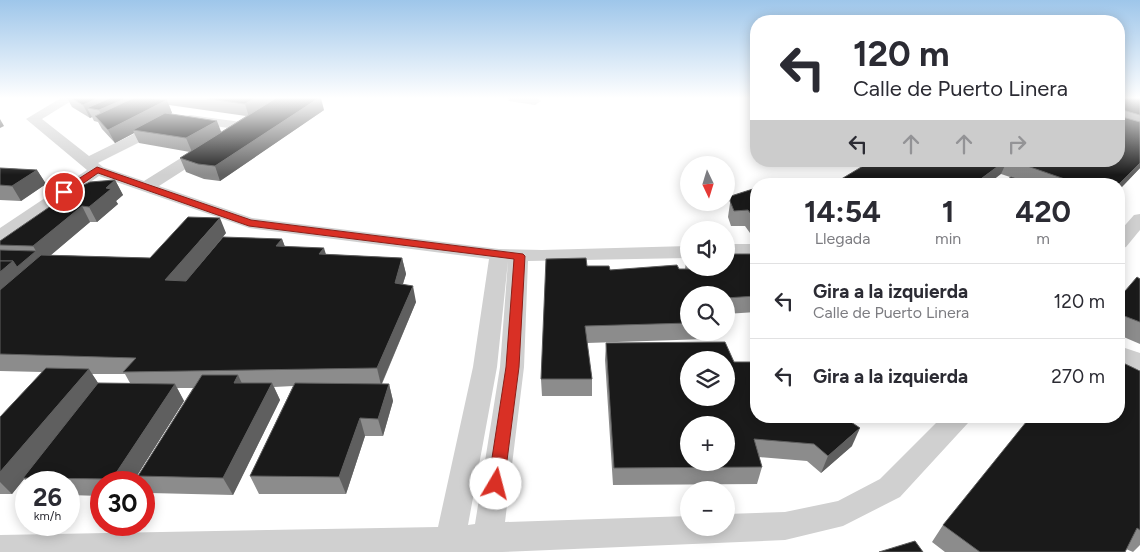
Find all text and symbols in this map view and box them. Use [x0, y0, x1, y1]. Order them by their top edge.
text: 120 m [853, 33, 950, 75]
icon: left [770, 35, 835, 100]
text: Calle de Puerto Linera [853, 75, 1068, 102]
icon: left [844, 130, 872, 158]
icon: ahead [897, 130, 925, 158]
icon: ahead [950, 130, 978, 158]
icon: right [1003, 130, 1031, 158]
north arrow [680, 156, 735, 211]
map controls [680, 156, 735, 536]
pin [43, 171, 85, 213]
icon: arrive [50, 178, 78, 206]
text: 14:54 [804, 193, 881, 230]
text: 1 [942, 193, 954, 230]
text: 420 [1015, 193, 1071, 230]
button: sound [680, 221, 735, 276]
text: Llegada [815, 229, 870, 248]
text: min [935, 229, 961, 248]
text: m [1036, 229, 1050, 248]
text: Gira a la izquierda [813, 280, 968, 303]
button: search [680, 286, 735, 341]
icon: left [770, 287, 798, 315]
text: 120 m [1053, 290, 1105, 313]
text: Calle de Puerto Linera [813, 303, 969, 322]
button: layers [680, 351, 735, 406]
icon: left [770, 362, 798, 390]
text: Gira a la izquierda [813, 365, 968, 388]
text: 270 m [1051, 365, 1105, 388]
button: + [680, 416, 735, 471]
position arrow [469, 457, 521, 509]
speed limit sign: 30 [90, 471, 155, 536]
button: − [680, 481, 735, 536]
text: 26 [33, 482, 62, 512]
text: km/h [34, 509, 61, 523]

